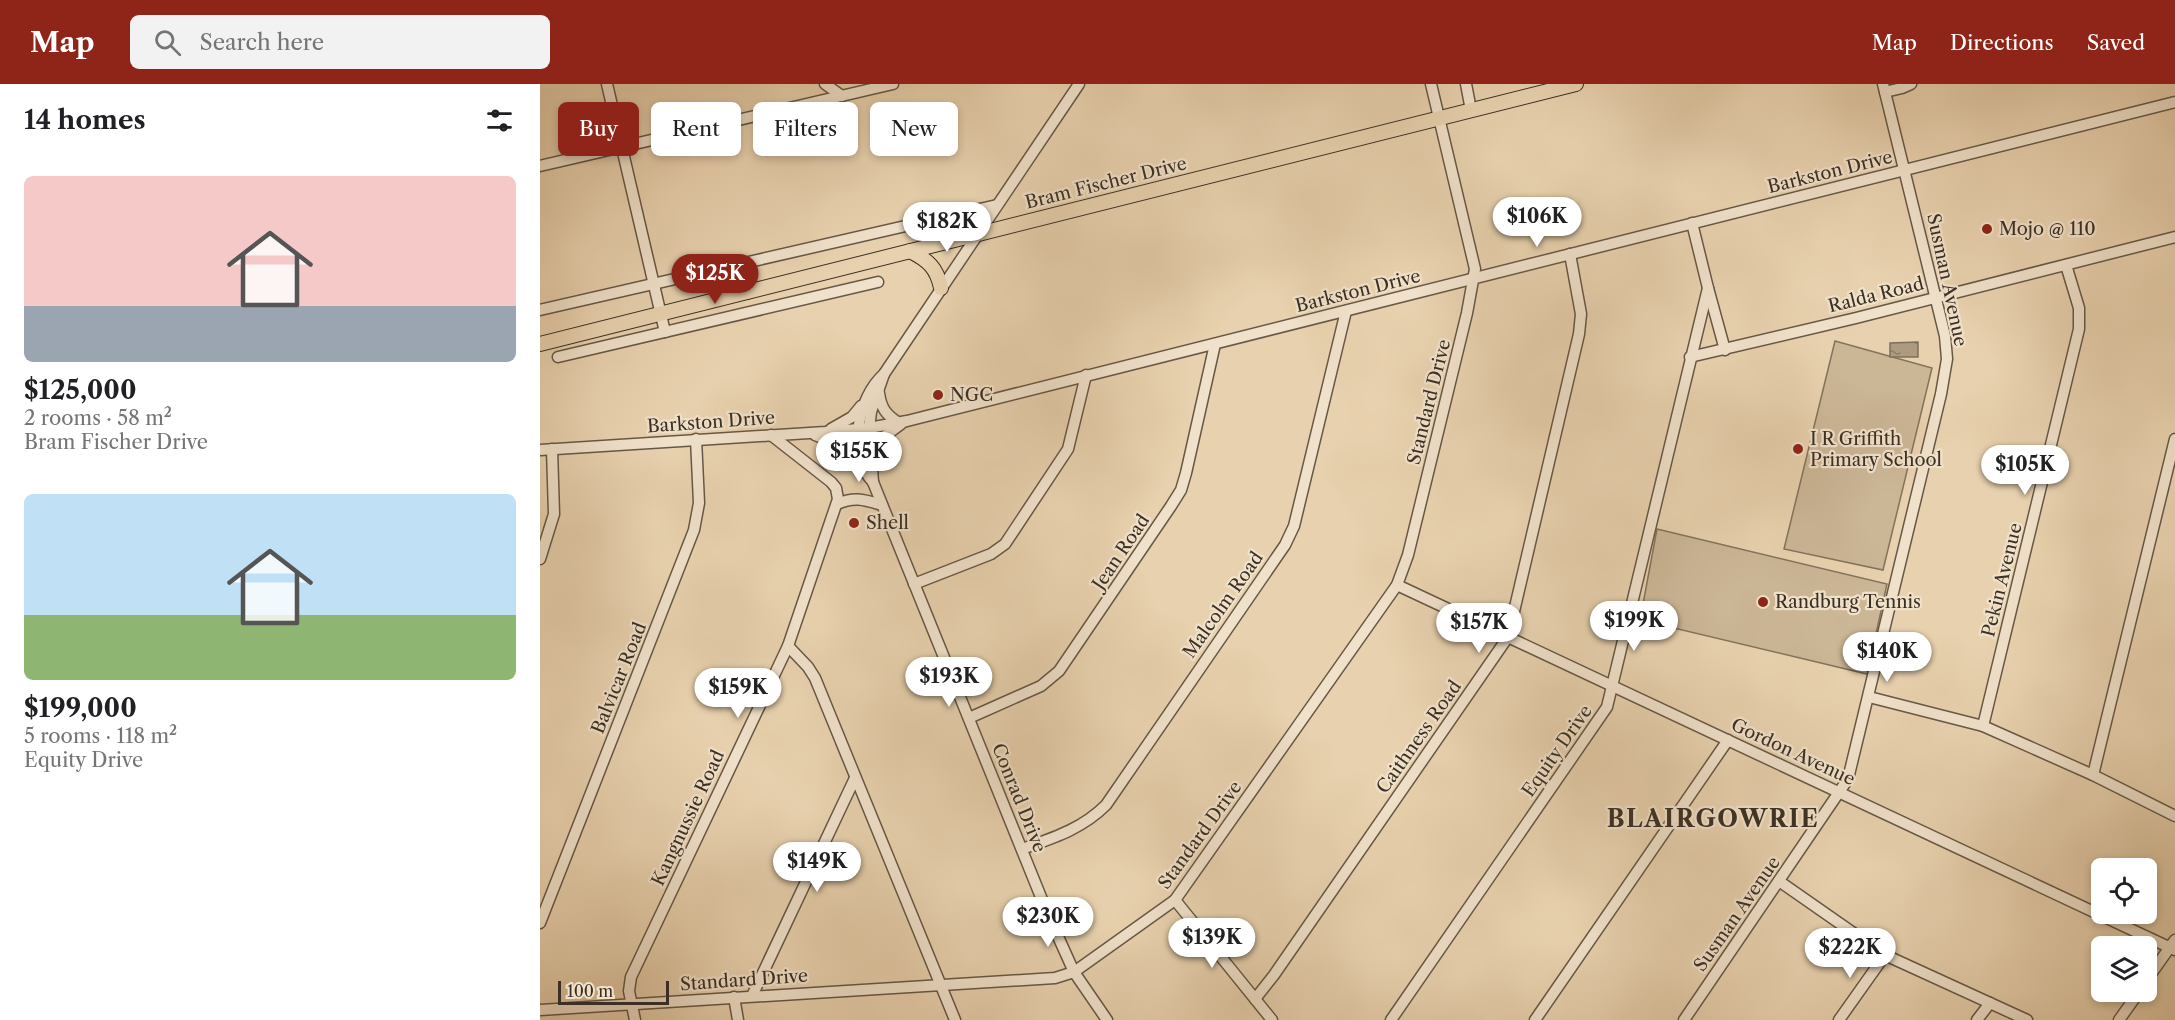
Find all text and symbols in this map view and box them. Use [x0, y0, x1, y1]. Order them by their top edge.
search box [130, 15, 550, 69]
text: Map [30, 25, 94, 59]
icon: search [151, 26, 184, 59]
text: Search here [199, 29, 324, 56]
text: Map [1872, 30, 1917, 55]
text: Directions [1950, 30, 2054, 55]
text: Saved [2087, 30, 2145, 55]
chip: Buy [558, 102, 639, 156]
chip: Rent [651, 102, 741, 156]
chip: Filters [753, 102, 858, 156]
chip: New [870, 102, 958, 156]
text: 14 homes [24, 104, 146, 136]
icon: filters [483, 104, 516, 137]
street label: Barkston Drive [1765, 146, 1895, 198]
street label: Bram Fischer Drive [1023, 152, 1189, 214]
pin: $106K [1495, 197, 1579, 248]
pin: $182K [905, 202, 989, 253]
text: $106K [1507, 204, 1567, 228]
text: $182K [917, 209, 977, 233]
street label: Susman Avenue [1922, 212, 1972, 348]
icon: home [216, 215, 324, 323]
place label: Mojo @ 110 [1999, 218, 2096, 240]
marker: Mojo @ 110 [1980, 222, 1994, 236]
pin: $125K [673, 254, 757, 305]
text: $125K [686, 261, 745, 285]
street label: Barkston Drive [1293, 265, 1423, 317]
street label: Ralda Road [1826, 273, 1926, 317]
street label: Standard Drive [1403, 337, 1455, 467]
text: $125,000 [24, 374, 136, 406]
place label: NGC [950, 384, 993, 406]
marker: NGC [931, 388, 945, 402]
text: 2 rooms · 58 m² [24, 406, 172, 430]
street label: Barkston Drive [646, 407, 776, 437]
place label: I R Griffith Primary School [1810, 428, 1942, 471]
text: Bram Fischer Drive [24, 430, 208, 454]
pin: $155K [817, 432, 901, 483]
text: $155K [830, 439, 888, 463]
marker: I R Griffith Primary School [1791, 442, 1805, 456]
pin: $105K [1983, 445, 2067, 496]
text: $105K [1995, 452, 2055, 476]
street label: Jean Road [1086, 510, 1154, 596]
place label: Shell [866, 512, 909, 534]
marker: Shell [847, 516, 861, 530]
street label: Pekin Avenue [1977, 521, 2027, 639]
icon: home [216, 533, 324, 641]
street label: Malcolm Road [1178, 548, 1268, 662]
place label: Randburg Tennis [1775, 591, 1921, 613]
marker: Randburg Tennis [1756, 595, 1770, 609]
pin: $199K [1592, 601, 1676, 652]
pin: $157K [1437, 603, 1521, 654]
text: $199K [1604, 608, 1664, 632]
text: $157K [1450, 610, 1508, 634]
street label: Balvicar Road [587, 619, 651, 737]
pin: $140K [1845, 632, 1929, 683]
text: $140K [1857, 639, 1917, 663]
pin: $193K [907, 657, 991, 708]
text: $193K [919, 664, 979, 688]
pin: $159K [696, 668, 780, 719]
text: $159K [708, 675, 768, 699]
street label: Caithness Road [1372, 676, 1466, 798]
text: $199,000 [24, 692, 137, 724]
street label: Equity Drive [1517, 701, 1597, 801]
street label: Gordon Avenue [1728, 714, 1858, 790]
text: 5 rooms · 118 m² [24, 724, 177, 748]
street label: Conrad Drive [987, 740, 1051, 856]
street label: Kangnussie Road [647, 747, 729, 889]
text: Equity Drive [24, 748, 143, 772]
street label: Standard Drive [1153, 777, 1247, 893]
district label: BLAIRGOWRIE [1607, 804, 1819, 833]
pin: $149K [775, 842, 859, 893]
text: $149K [787, 849, 847, 873]
street label: Susman Avenue [1689, 852, 1785, 976]
map controls [2091, 858, 2157, 1002]
button: locate [2091, 858, 2157, 924]
pin: $230K [1006, 897, 1090, 948]
text: $230K [1017, 904, 1080, 928]
pin: $139K [1170, 918, 1254, 969]
text: $139K [1182, 925, 1242, 949]
pin: $222K [1808, 928, 1892, 979]
text: $222K [1819, 935, 1881, 959]
button: layers [2091, 936, 2157, 1002]
street label: Standard Drive [679, 965, 809, 995]
scale bar [558, 978, 669, 1006]
text: 100 m [567, 981, 613, 1001]

